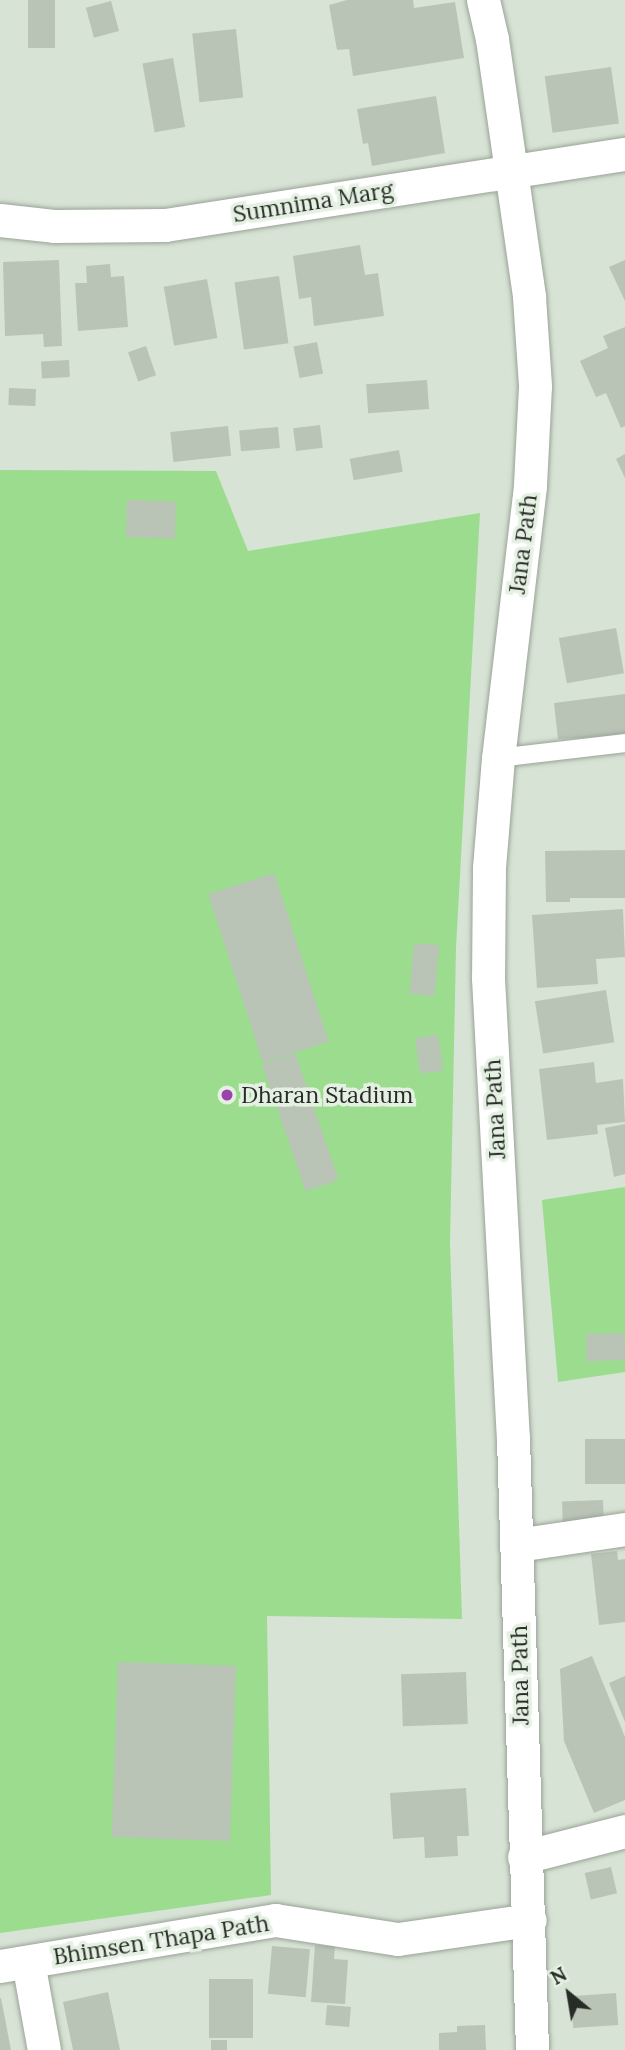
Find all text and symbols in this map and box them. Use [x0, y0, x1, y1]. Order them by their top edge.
street label: Sumnima Marg [231, 176, 395, 228]
street label: Jana Path [503, 493, 543, 595]
street label: Jana Path [479, 1058, 511, 1160]
place label: Dharan Stadium [241, 1081, 413, 1109]
marker: Dharan Stadium [219, 1087, 235, 1103]
street label: Jana Path [505, 1625, 535, 1725]
street label: Bhimsen Thapa Path [51, 1909, 271, 1971]
north arrow [534, 1959, 604, 2029]
text: N [546, 1962, 571, 1990]

